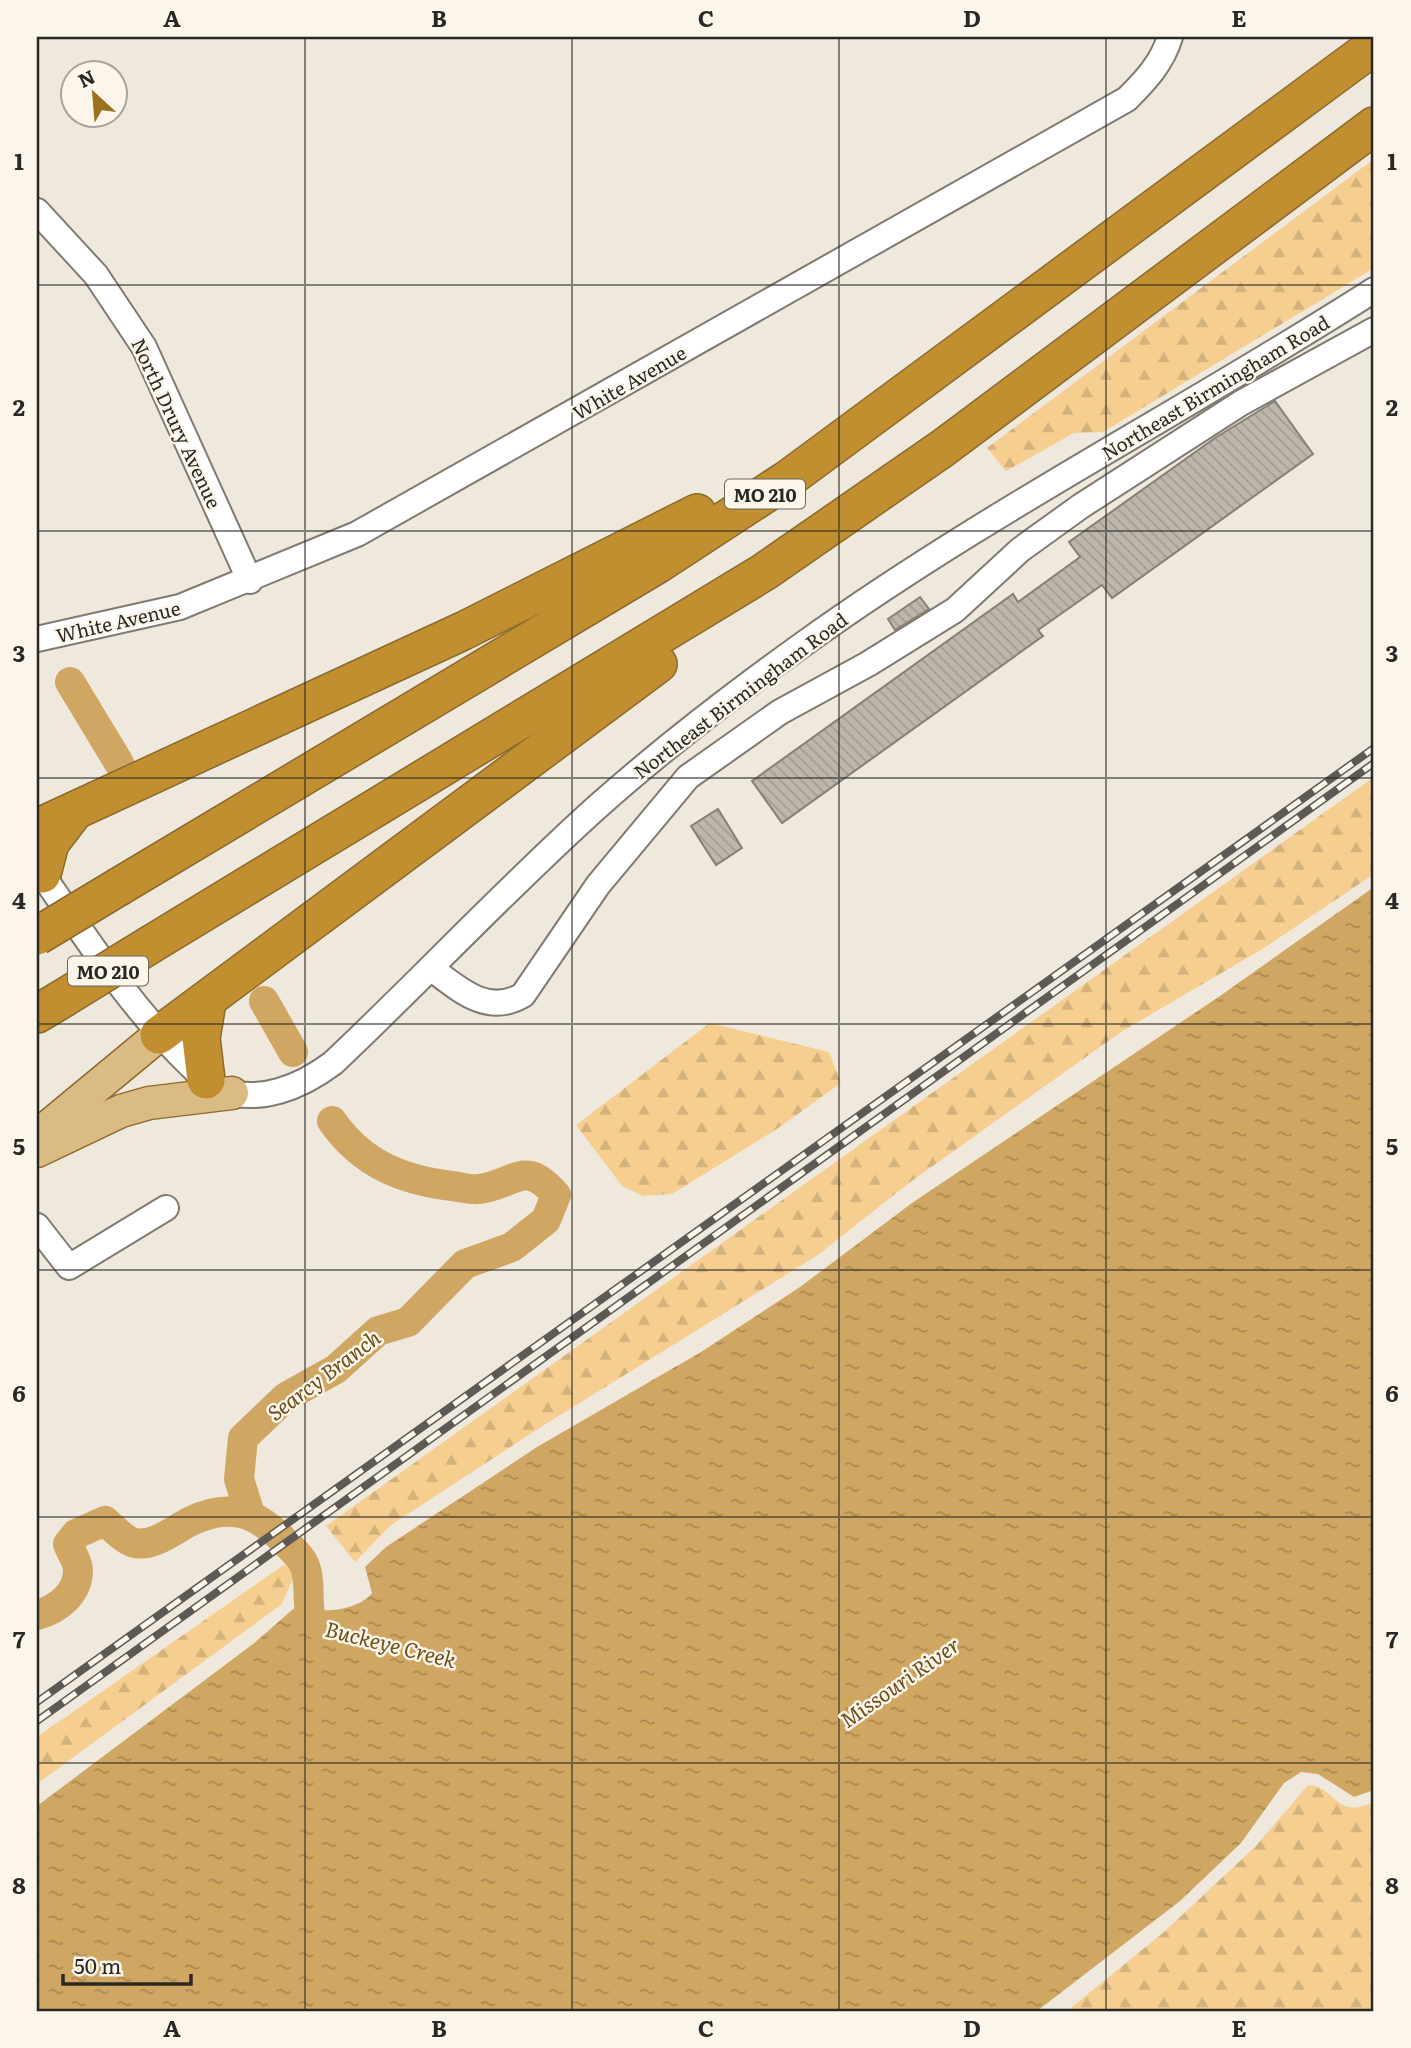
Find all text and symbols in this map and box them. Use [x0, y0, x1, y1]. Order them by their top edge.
text: A [163, 0, 181, 34]
text: B [431, 0, 447, 34]
text: C [698, 0, 714, 34]
text: D [963, 0, 981, 34]
text: E [1231, 0, 1247, 34]
north arrow [60, 60, 130, 130]
text: N [73, 62, 99, 94]
text: 1 [14, 143, 24, 177]
text: 1 [1387, 143, 1397, 177]
street label: Northeast Birmingham Road [1096, 308, 1335, 466]
street label: North Drury Avenue [125, 333, 229, 513]
street label: White Avenue [567, 338, 691, 426]
text: 2 [13, 389, 25, 423]
text: 2 [1386, 389, 1398, 423]
road number: MO 210 [725, 480, 805, 508]
street label: White Avenue [53, 593, 183, 649]
street label: Northeast Birmingham Road [627, 605, 853, 785]
text: 3 [13, 635, 25, 669]
text: 3 [1386, 635, 1398, 669]
text: 4 [12, 882, 26, 916]
text: 4 [1385, 882, 1399, 916]
road number: MO 210 [68, 956, 148, 986]
text: 5 [13, 1128, 25, 1162]
text: 5 [1386, 1128, 1398, 1162]
water label: Searcy Branch [260, 1321, 387, 1427]
text: 6 [12, 1375, 26, 1409]
text: 6 [1385, 1375, 1399, 1409]
water label: Buckeye Creek [322, 1612, 460, 1674]
text: 7 [13, 1621, 26, 1655]
text: 7 [1386, 1621, 1399, 1655]
water label: Missouri River [833, 1628, 965, 1734]
text: 8 [12, 1867, 26, 1901]
text: 8 [1385, 1867, 1399, 1901]
scale bar [63, 1943, 191, 1987]
text: 50 m [74, 1949, 121, 1980]
text: A [163, 2010, 181, 2044]
text: B [431, 2010, 447, 2044]
text: C [698, 2010, 714, 2044]
text: D [963, 2010, 981, 2044]
text: E [1231, 2010, 1247, 2044]

